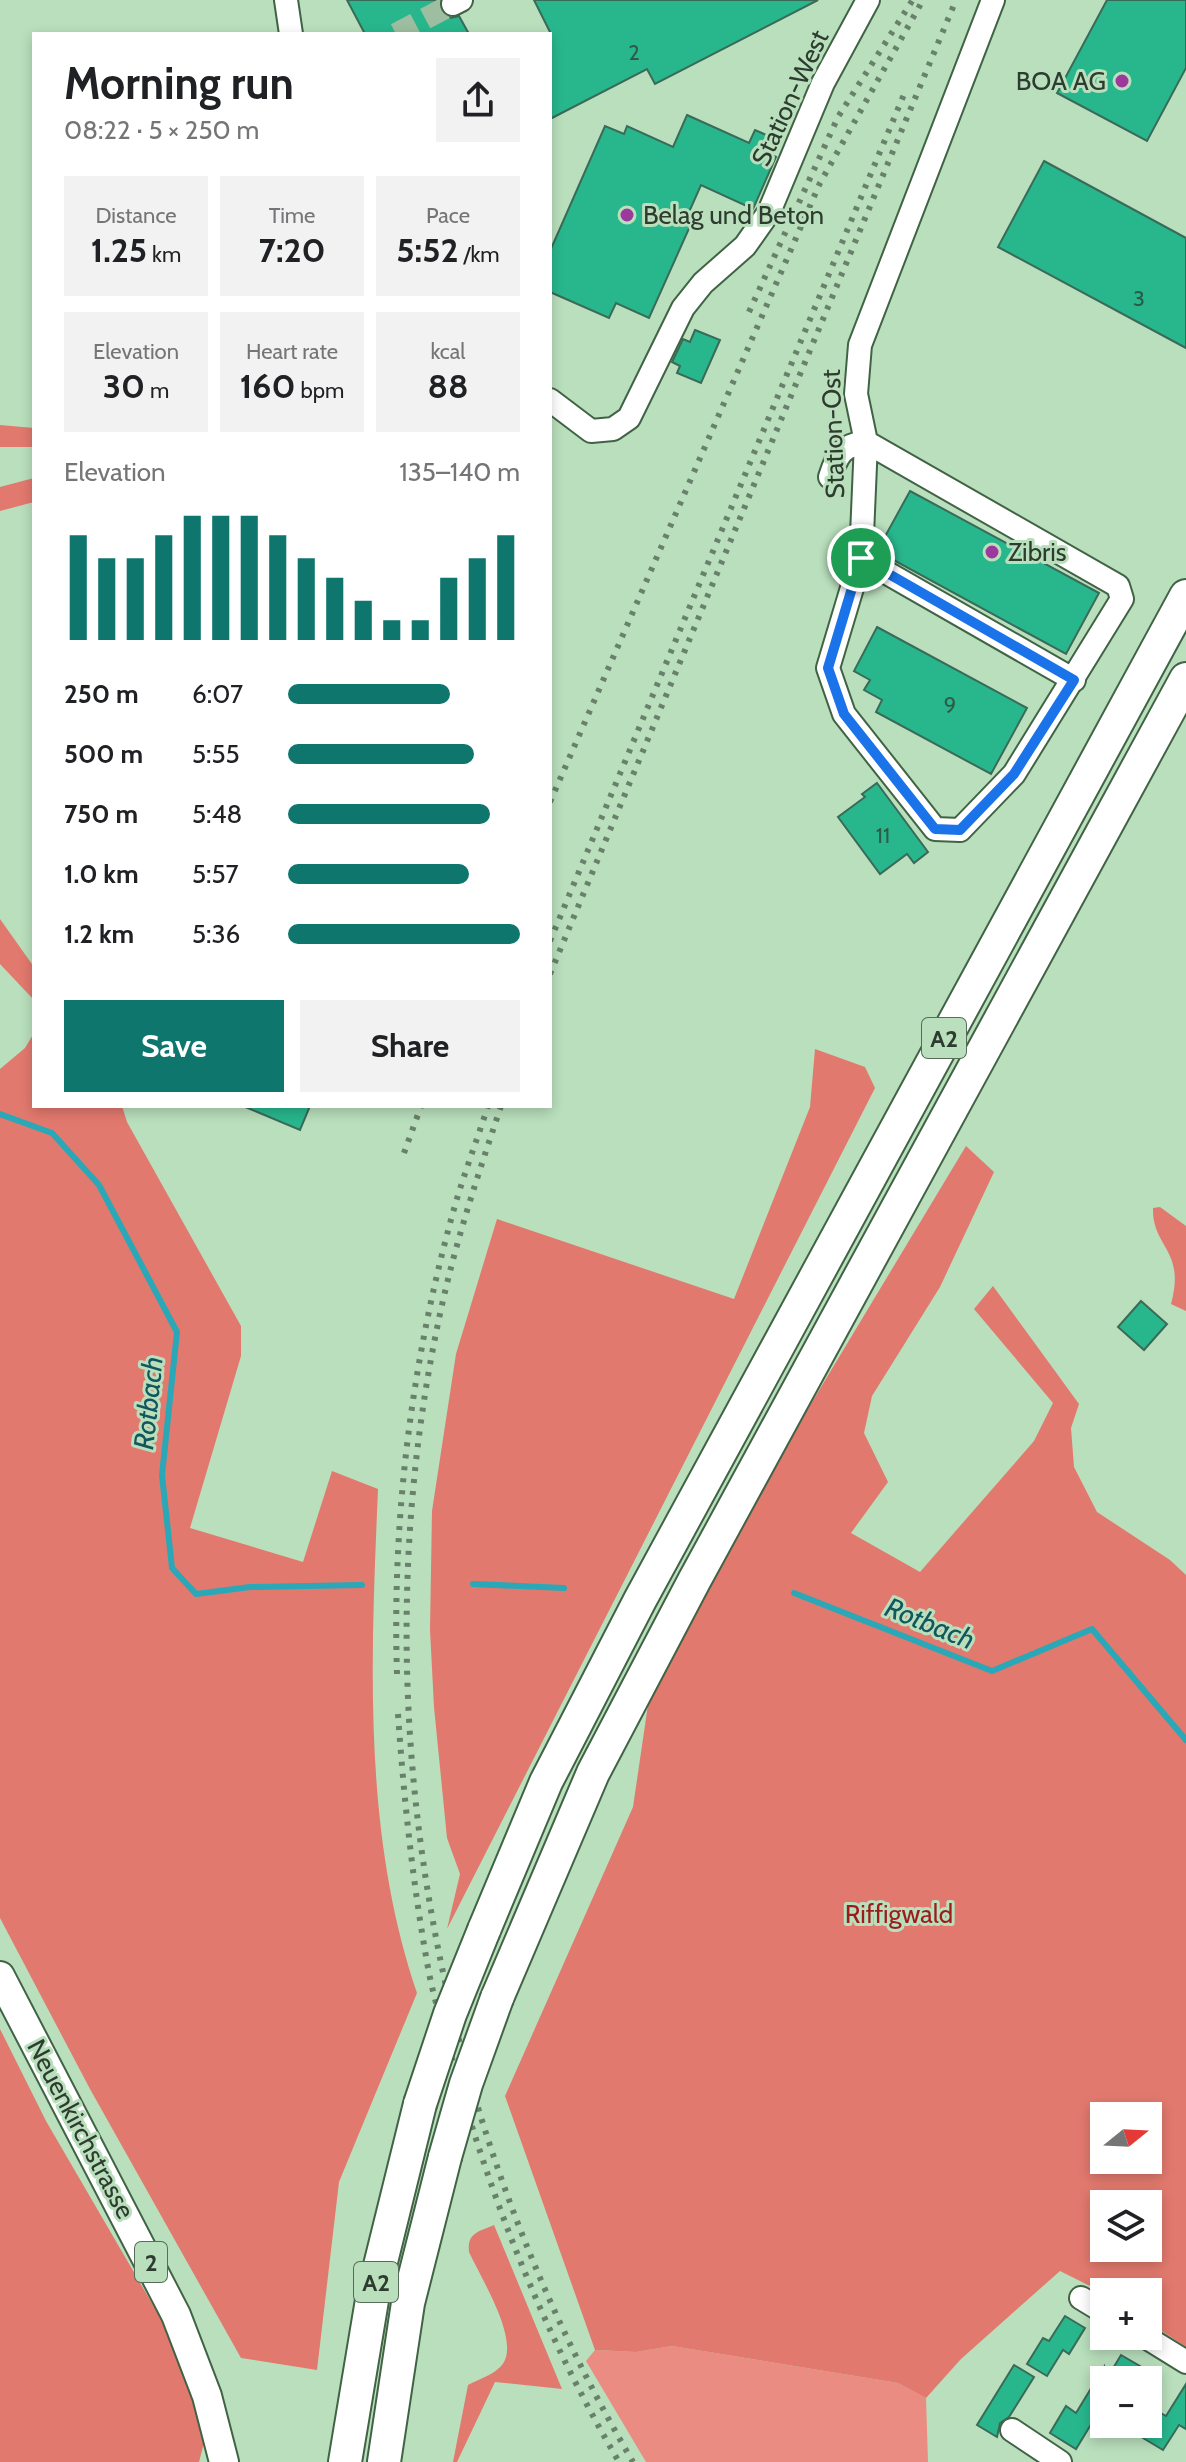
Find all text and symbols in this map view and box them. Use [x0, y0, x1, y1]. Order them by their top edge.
street label: Station-West [745, 25, 835, 171]
house number: 2 [628, 39, 640, 66]
text: Morning run [64, 57, 294, 110]
button: share [436, 58, 520, 142]
place label: BOA AG [1016, 65, 1106, 97]
marker: BOA AG [1113, 72, 1131, 90]
text: 08:22 · 5 × 250 m [64, 114, 259, 146]
place label: Belag und Beton [643, 199, 824, 231]
text: Distance [96, 202, 176, 229]
text: Time [269, 202, 315, 229]
text: Pace [426, 202, 470, 229]
marker: Belag und Beton [618, 206, 636, 224]
text: 1.25 [91, 229, 147, 271]
text: 7:20 [259, 229, 325, 271]
text: 5:52 [396, 229, 458, 271]
text: km [147, 241, 181, 268]
text: /km [458, 241, 500, 268]
house number: 3 [1133, 285, 1145, 312]
text: Elevation [93, 338, 179, 365]
text: Heart rate [246, 338, 338, 365]
text: kcal [430, 338, 466, 365]
text: 30 [103, 365, 145, 407]
text: 160 [240, 365, 295, 407]
text: 88 [427, 365, 469, 407]
street label: Station-Ost [815, 369, 851, 499]
text: m [145, 377, 169, 404]
text: bpm [295, 377, 344, 404]
text: Elevation [64, 456, 166, 488]
text: 135–140 m [399, 456, 520, 488]
pin [827, 524, 895, 592]
icon: arrive [839, 536, 883, 580]
place label: Zibris [1008, 536, 1067, 568]
marker: Zibris [983, 543, 1001, 561]
text: 250 m [64, 678, 139, 710]
text: 6:07 [192, 678, 243, 710]
house number: 9 [944, 691, 956, 718]
text: 500 m [64, 738, 143, 770]
text: 5:55 [192, 738, 240, 770]
text: 750 m [64, 798, 138, 830]
text: 5:48 [192, 798, 242, 830]
house number: 11 [876, 822, 890, 849]
text: 1.0 km [64, 858, 139, 890]
text: 5:57 [192, 858, 239, 890]
text: 1.2 km [64, 918, 134, 950]
text: 5:36 [192, 918, 240, 950]
button: Save [64, 1000, 284, 1092]
button: Share [300, 1000, 520, 1092]
road number: A2 [922, 1018, 966, 1058]
water label: Rotbach [126, 1355, 170, 1451]
water label: Rotbach [880, 1590, 980, 1656]
park label: Riffigwald [845, 1898, 953, 1930]
street label: Neuenkirchstrasse [20, 2034, 142, 2224]
north arrow [1090, 2102, 1162, 2174]
map controls [1090, 2102, 1162, 2438]
button: layers [1090, 2190, 1162, 2262]
road number: 2 [135, 2242, 167, 2282]
road number: A2 [354, 2262, 398, 2302]
button: + [1090, 2278, 1162, 2350]
button: − [1090, 2366, 1162, 2438]

